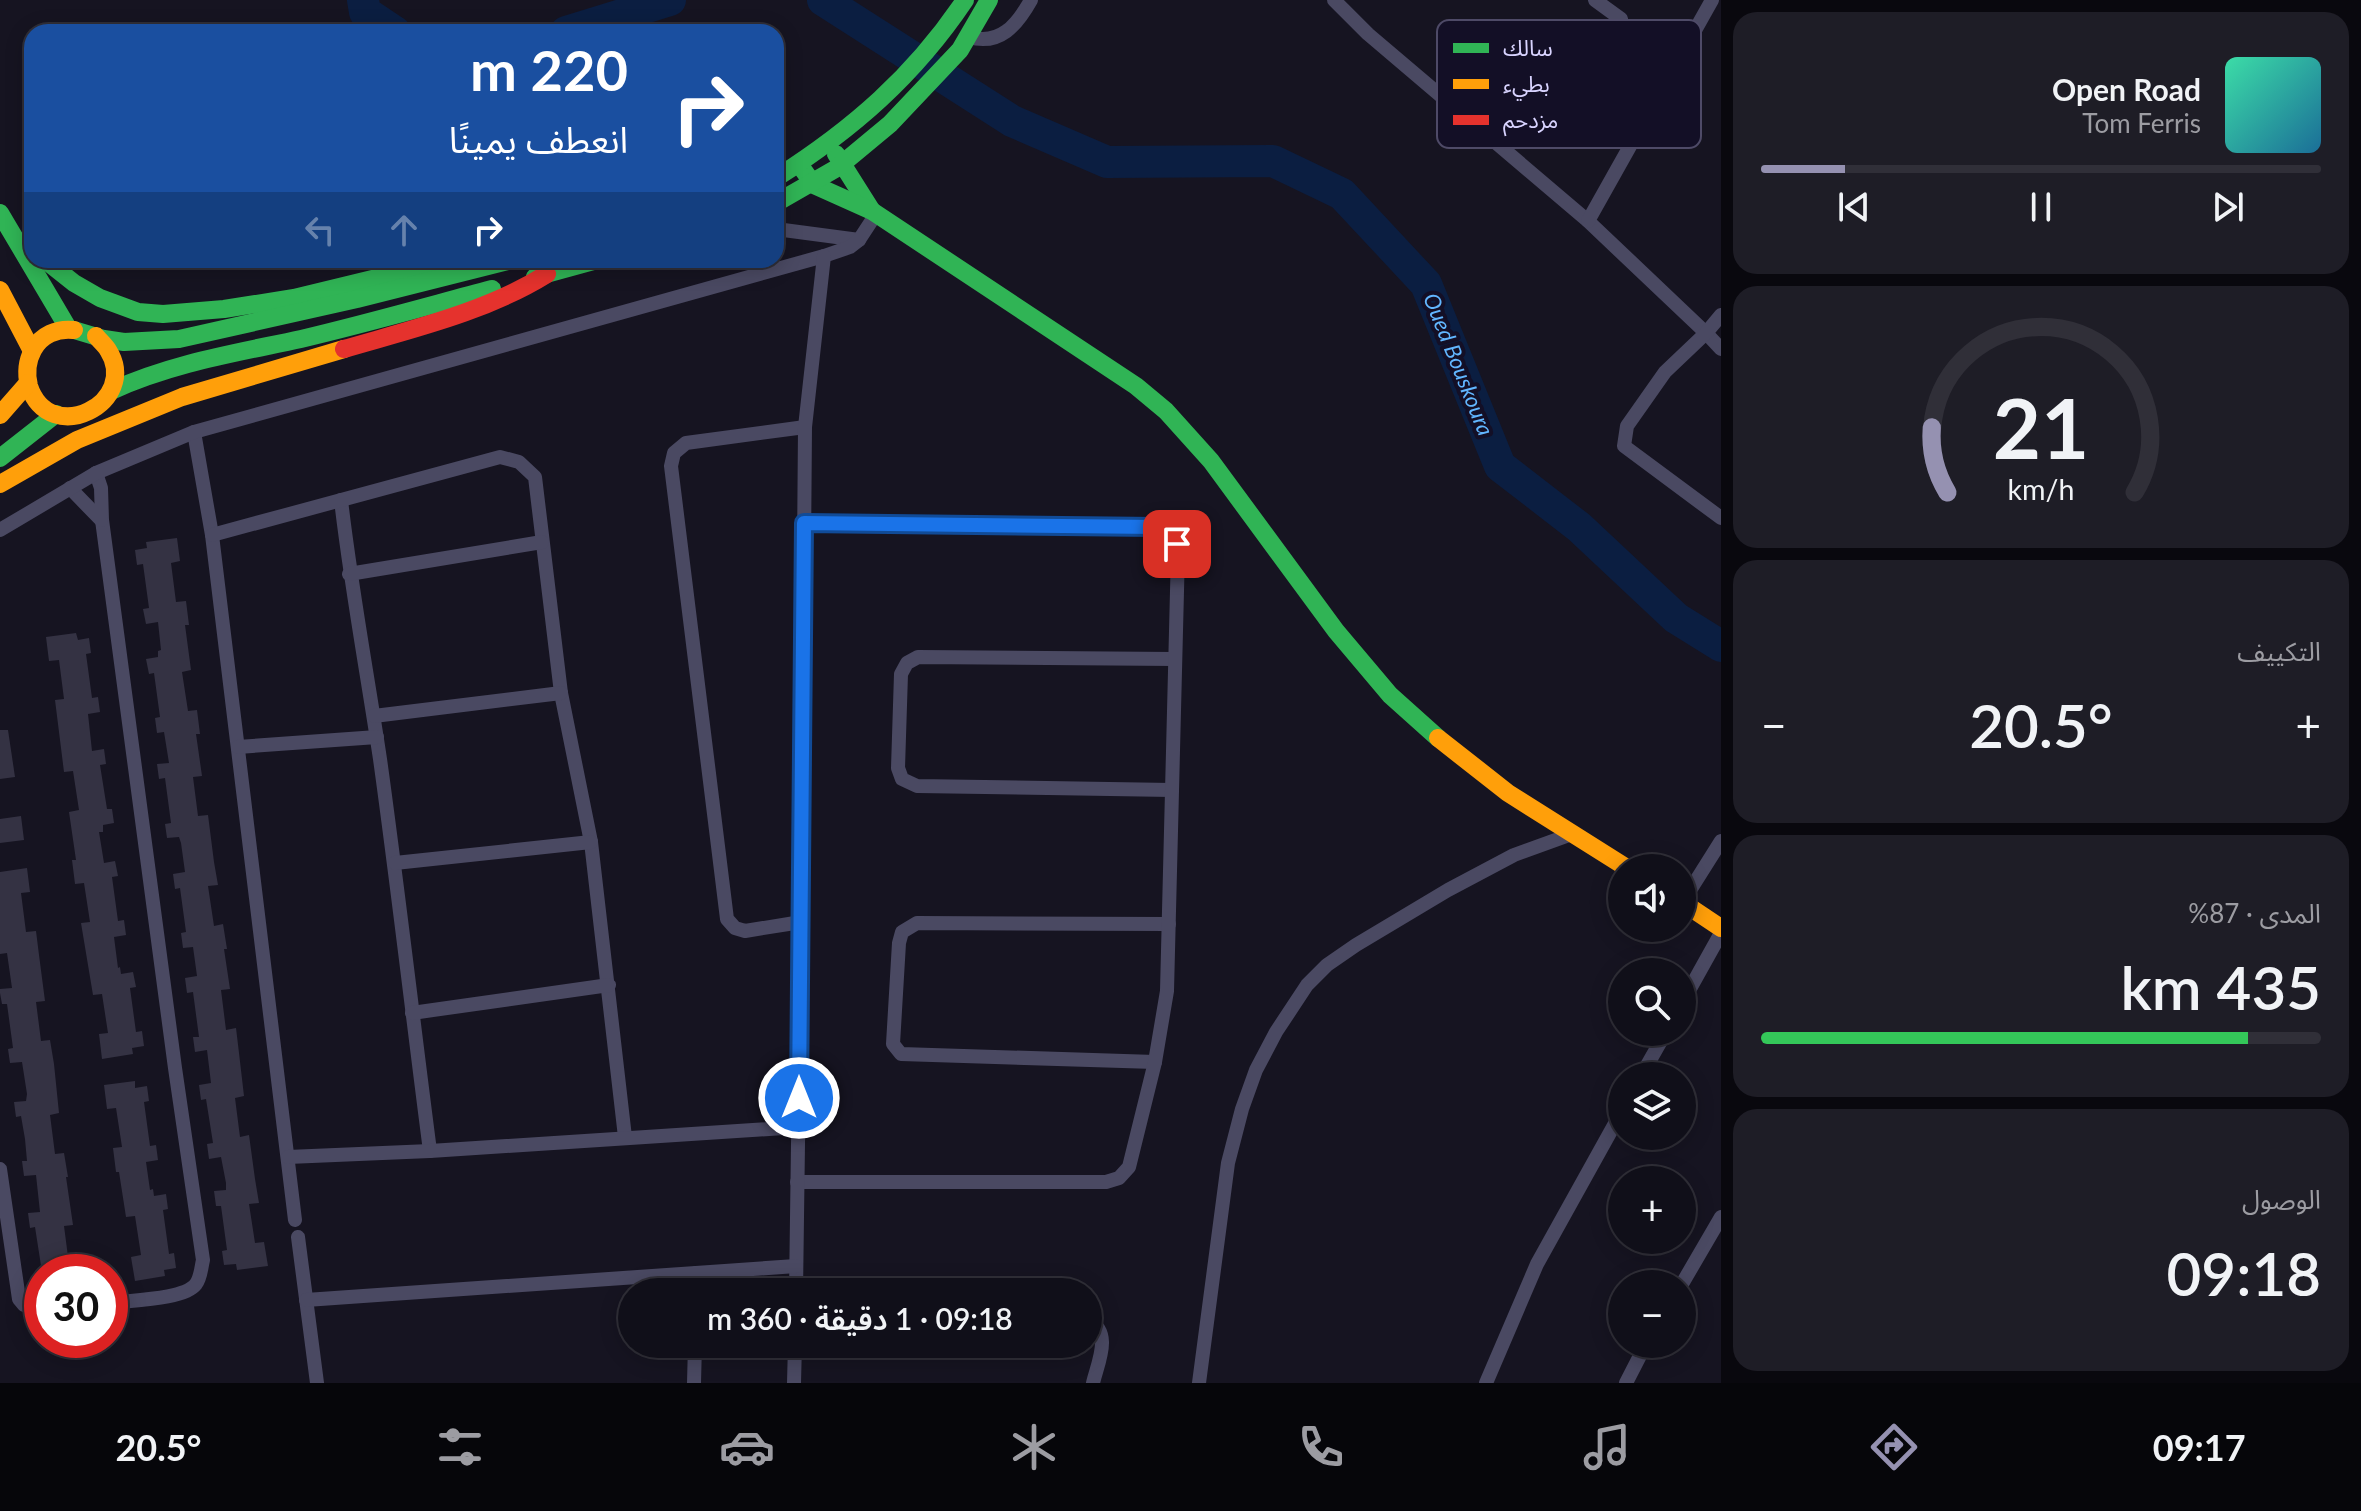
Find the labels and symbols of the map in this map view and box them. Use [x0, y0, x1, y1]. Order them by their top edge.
legend [1437, 20, 1701, 148]
text: سالك [1503, 34, 1553, 61]
text: بطيء [1503, 70, 1550, 101]
text: مزدحم [1503, 106, 1558, 137]
water label: Oued Bouskoura [1418, 289, 1500, 439]
pin [1143, 510, 1211, 578]
position arrow [757, 1056, 841, 1140]
speed limit sign: 30 [24, 1254, 128, 1358]

